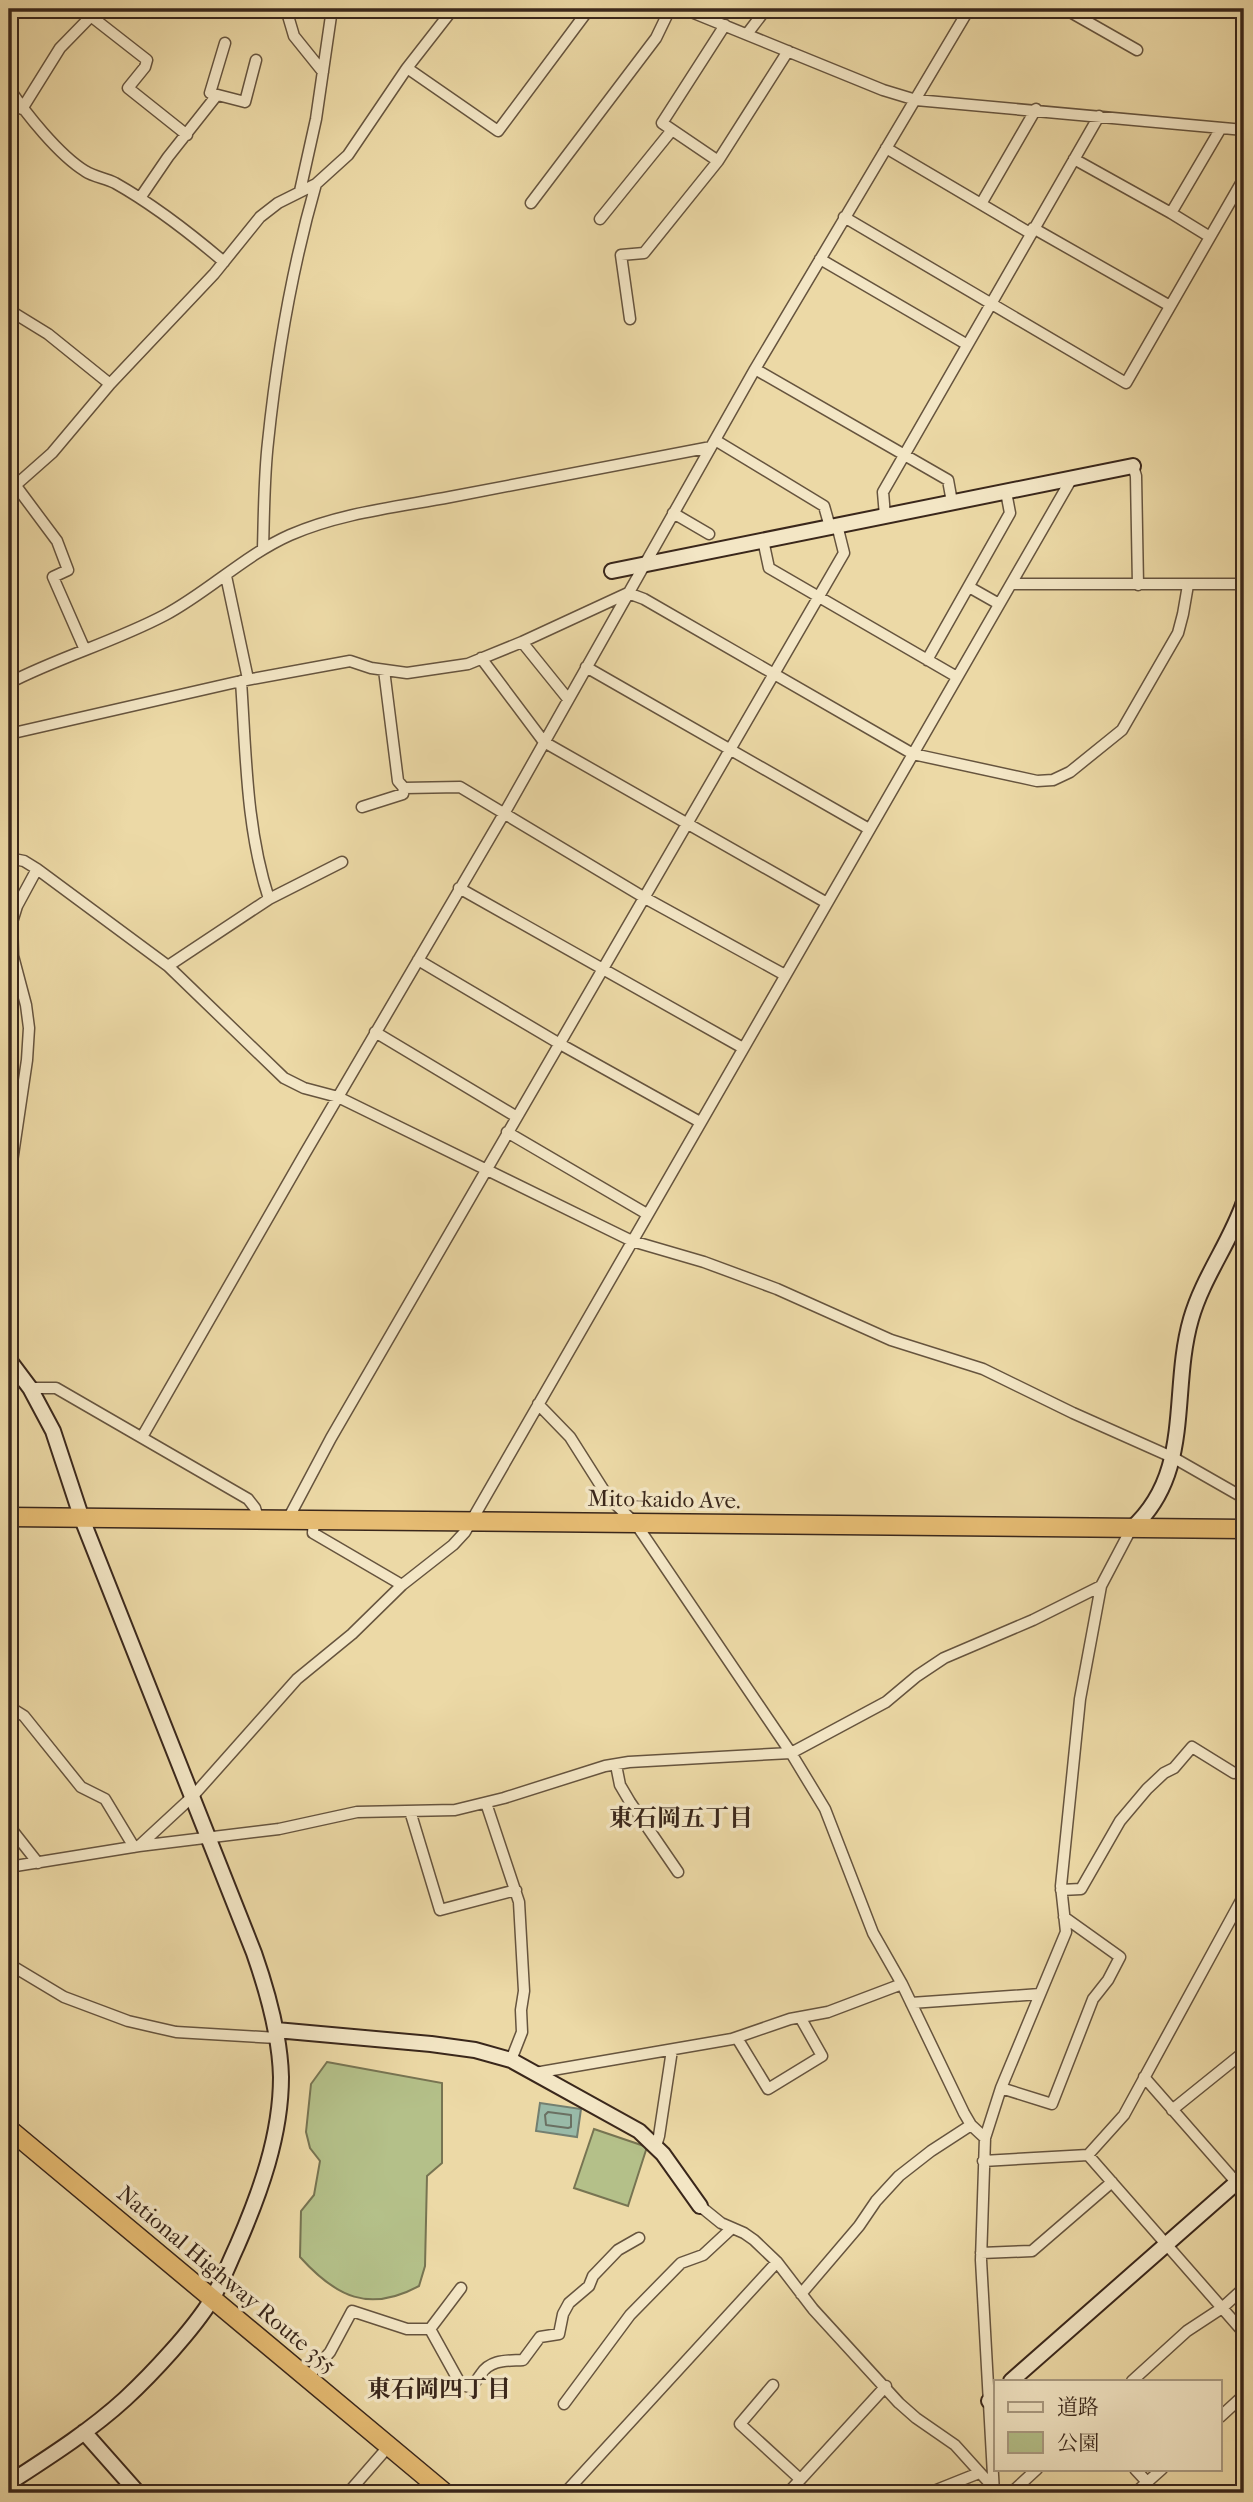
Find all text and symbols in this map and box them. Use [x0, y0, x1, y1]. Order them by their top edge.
street label: Mito-kaido Ave. [587, 1485, 741, 1514]
district label: 東石岡五丁目 [609, 1804, 753, 1832]
street label: National Highway Route 355 [112, 2180, 342, 2379]
district label: 東石岡四丁目 [367, 2375, 511, 2403]
legend [994, 2380, 1222, 2470]
text: 道路 [1057, 2395, 1099, 2419]
text: 公園 [1057, 2431, 1099, 2455]

